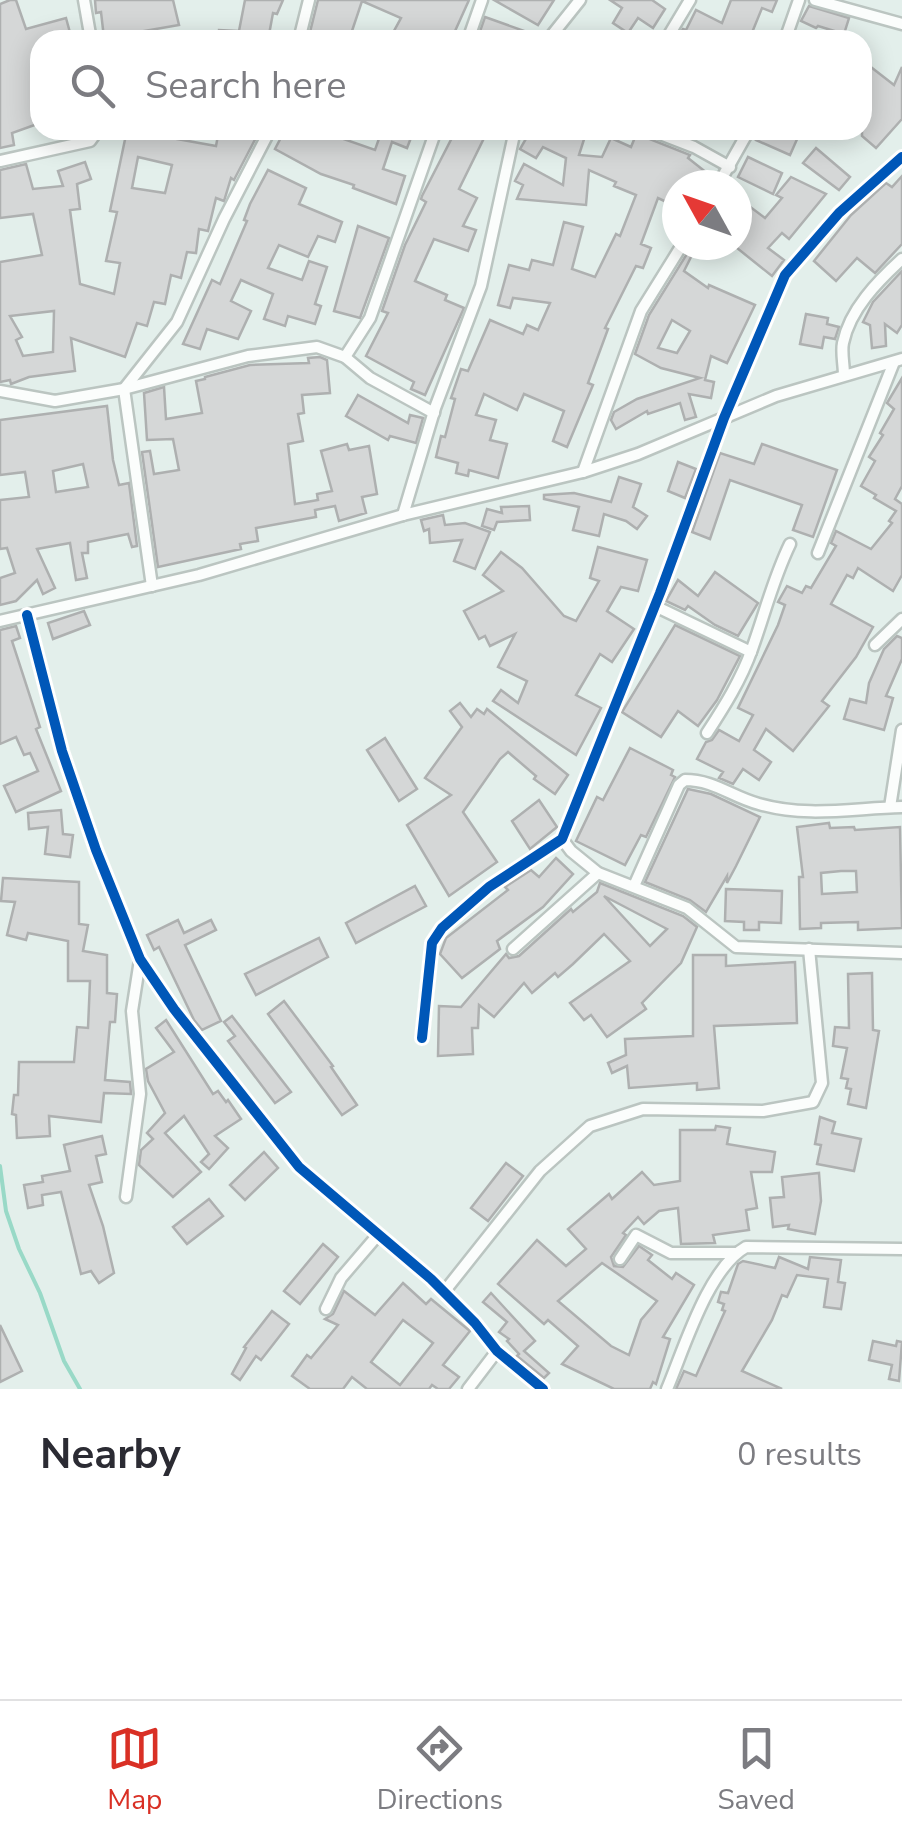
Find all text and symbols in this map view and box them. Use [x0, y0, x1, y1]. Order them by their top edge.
search box [30, 30, 872, 140]
icon: search [65, 58, 120, 113]
text: Search here [145, 60, 346, 111]
north arrow [662, 170, 752, 260]
text: Nearby [40, 1426, 181, 1483]
text: 0 results [737, 1433, 862, 1476]
tab: Map [107, 1721, 162, 1819]
tab: Directions [377, 1721, 503, 1819]
tab: Saved [717, 1721, 795, 1819]

